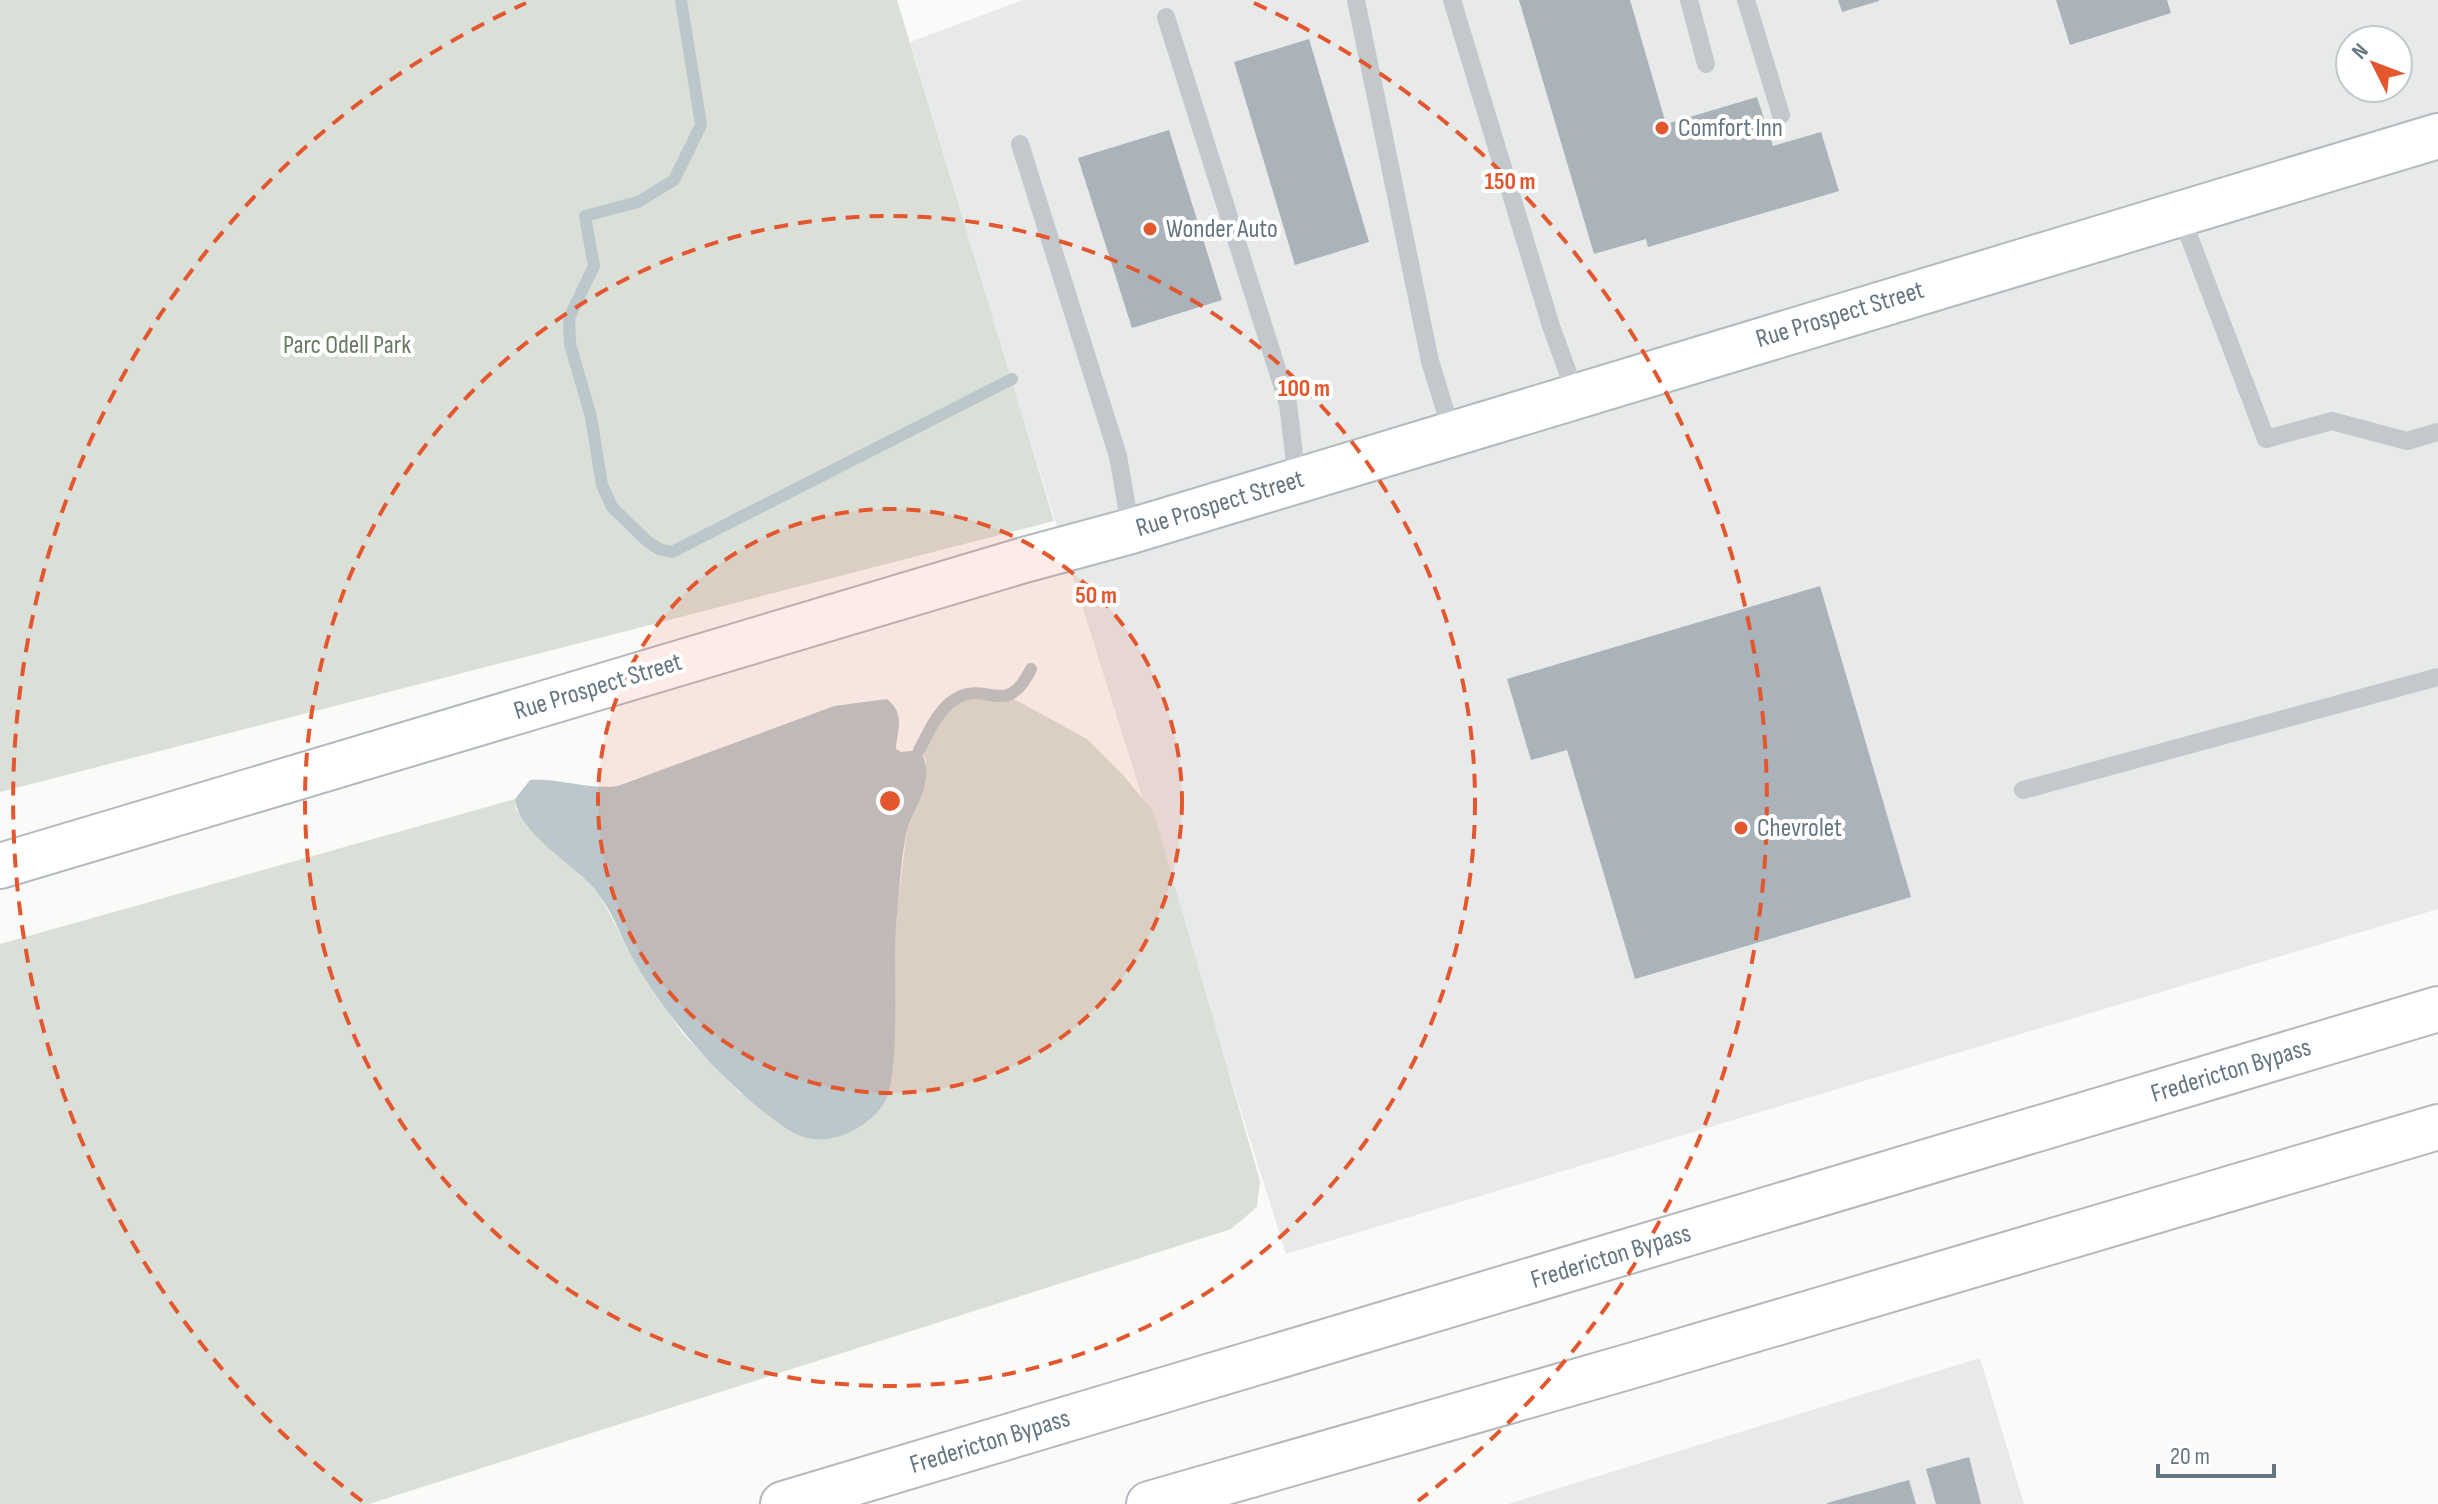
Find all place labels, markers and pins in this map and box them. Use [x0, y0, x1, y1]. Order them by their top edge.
place label: Comfort Inn [1678, 113, 1783, 144]
marker: Comfort Inn [1653, 119, 1671, 137]
place label: Wonder Auto [1166, 214, 1278, 245]
marker: Wonder Auto [1141, 220, 1159, 238]
centre of rings [876, 787, 904, 815]
place label: Chevrolet [1757, 813, 1842, 844]
marker: Chevrolet [1732, 819, 1750, 837]

